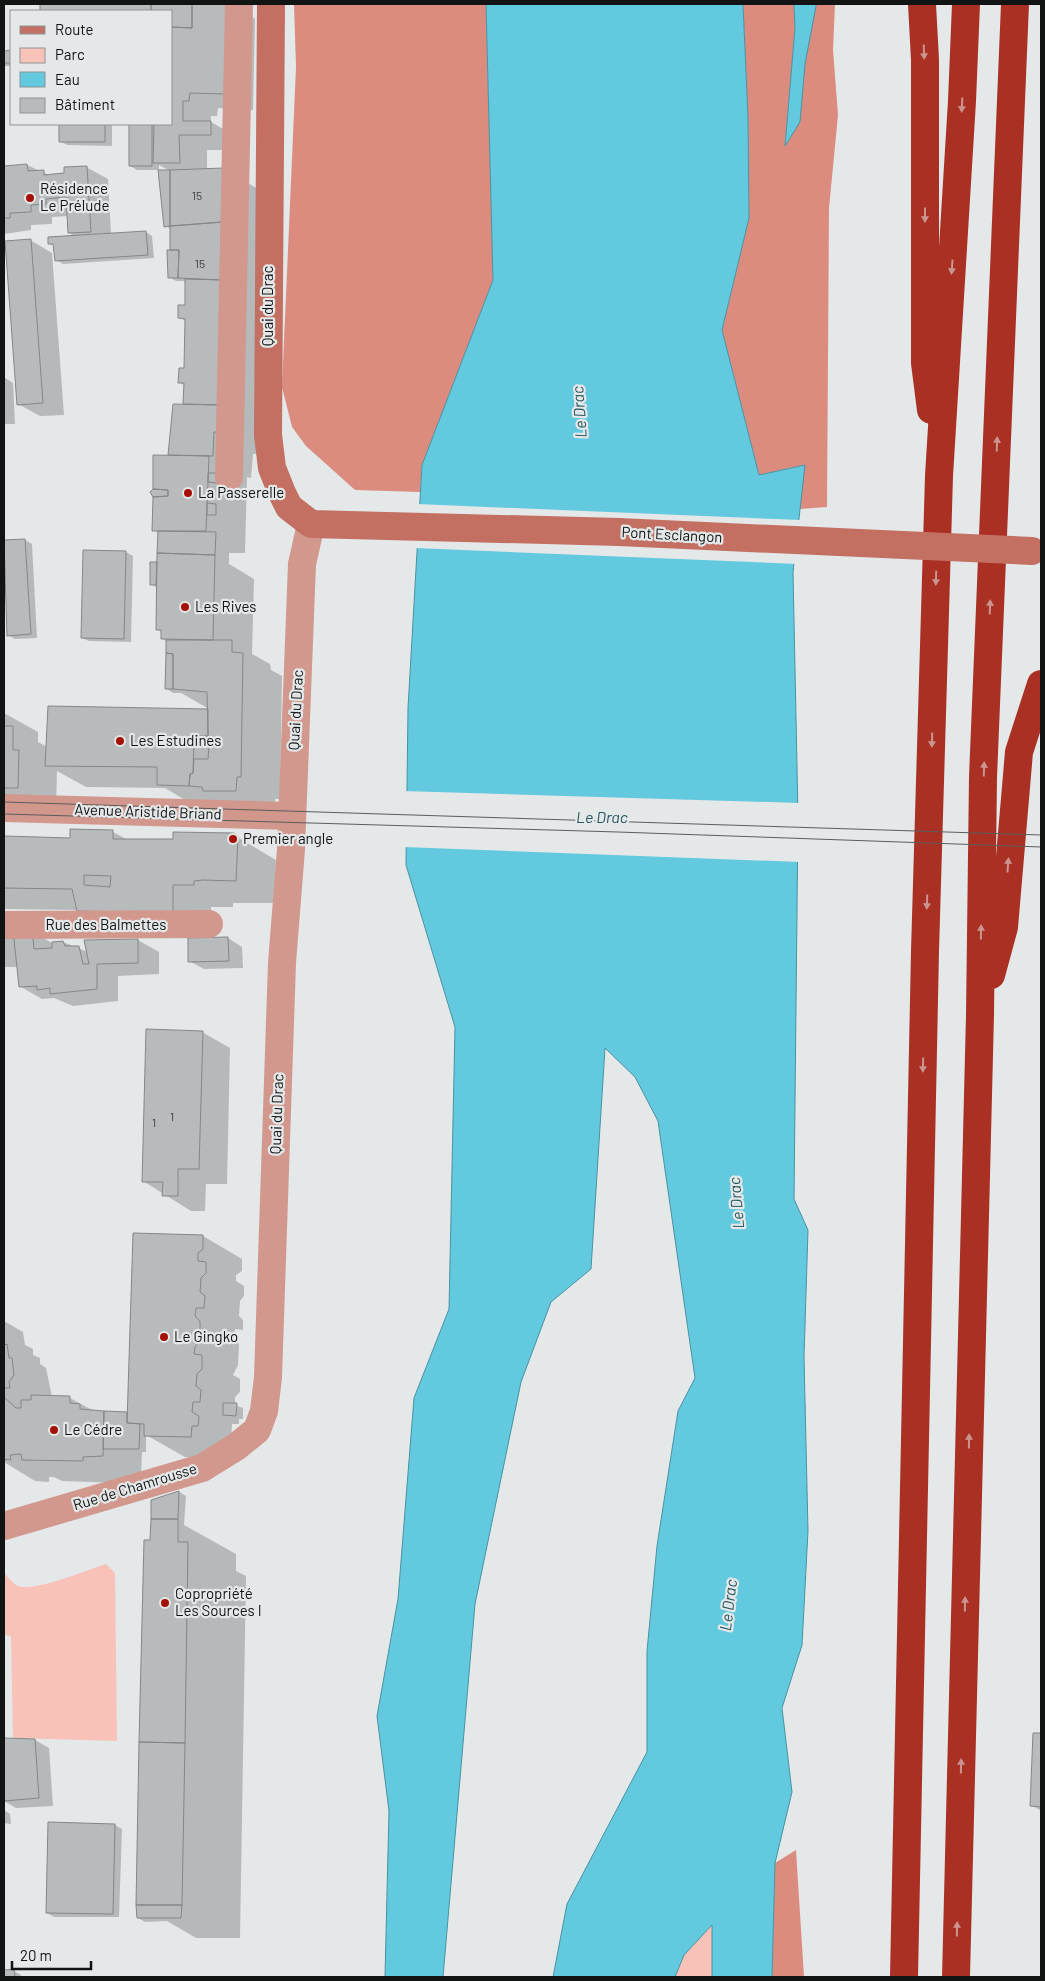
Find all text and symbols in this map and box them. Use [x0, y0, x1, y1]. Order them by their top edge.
legend [10, 10, 172, 125]
text: Route [55, 20, 94, 38]
text: Parc [55, 45, 85, 63]
one-way arrow [921, 45, 929, 61]
text: Eau [55, 70, 80, 88]
text: Bâtiment [55, 95, 115, 113]
one-way arrow [957, 97, 965, 113]
place label: Résidence Le Prélude [40, 179, 109, 214]
house number: 15 [192, 188, 202, 202]
marker: Résidence Le Prélude [24, 192, 36, 204]
one-way arrow [921, 207, 929, 223]
house number: 15 [195, 256, 205, 270]
one-way arrow [947, 259, 955, 275]
street label: Quai du Drac [258, 266, 276, 346]
water label: Le Drac [567, 386, 590, 439]
one-way arrow [993, 436, 1001, 452]
place label: La Passerelle [198, 483, 284, 501]
marker: La Passerelle [182, 487, 194, 499]
street label: Pont Esclangon [621, 522, 723, 546]
one-way arrow [932, 570, 940, 586]
place label: Les Rives [195, 597, 257, 615]
one-way arrow [987, 598, 995, 614]
marker: Les Rives [179, 601, 191, 613]
street label: Quai du Drac [284, 669, 306, 751]
place label: Les Estudines [130, 731, 221, 749]
one-way arrow [927, 732, 935, 748]
marker: Les Estudines [114, 735, 126, 747]
one-way arrow [980, 761, 988, 777]
street label: Avenue Aristide Briand [74, 799, 222, 823]
water label: Le Drac [576, 807, 628, 826]
place label: Premier angle [243, 829, 333, 847]
marker: Premier angle [227, 833, 239, 845]
one-way arrow [1004, 856, 1012, 872]
one-way arrow [922, 895, 930, 911]
street label: Rue des Balmettes [46, 915, 166, 933]
one-way arrow [978, 923, 986, 939]
one-way arrow [918, 1057, 926, 1073]
street label: Quai du Drac [266, 1073, 286, 1155]
house number: 1 [170, 1109, 174, 1123]
house number: 1 [152, 1115, 156, 1129]
water label: Le Drac [724, 1176, 747, 1230]
place label: Le Gingko [174, 1327, 238, 1345]
marker: Le Gingko [158, 1331, 170, 1343]
place label: Le Cédre [64, 1420, 122, 1438]
marker: Le Cédre [48, 1424, 60, 1436]
one-way arrow [966, 1433, 974, 1449]
street label: Rue de Chamrousse [71, 1459, 199, 1513]
water label: Le Drac [715, 1578, 740, 1632]
place label: Copropriété Les Sources I [175, 1584, 262, 1619]
one-way arrow [961, 1595, 969, 1611]
marker: Copropriété Les Sources I [159, 1597, 171, 1609]
one-way arrow [957, 1758, 965, 1774]
one-way arrow [953, 1920, 961, 1936]
scale bar [12, 1938, 91, 1970]
text: 20 m [20, 1946, 52, 1964]

